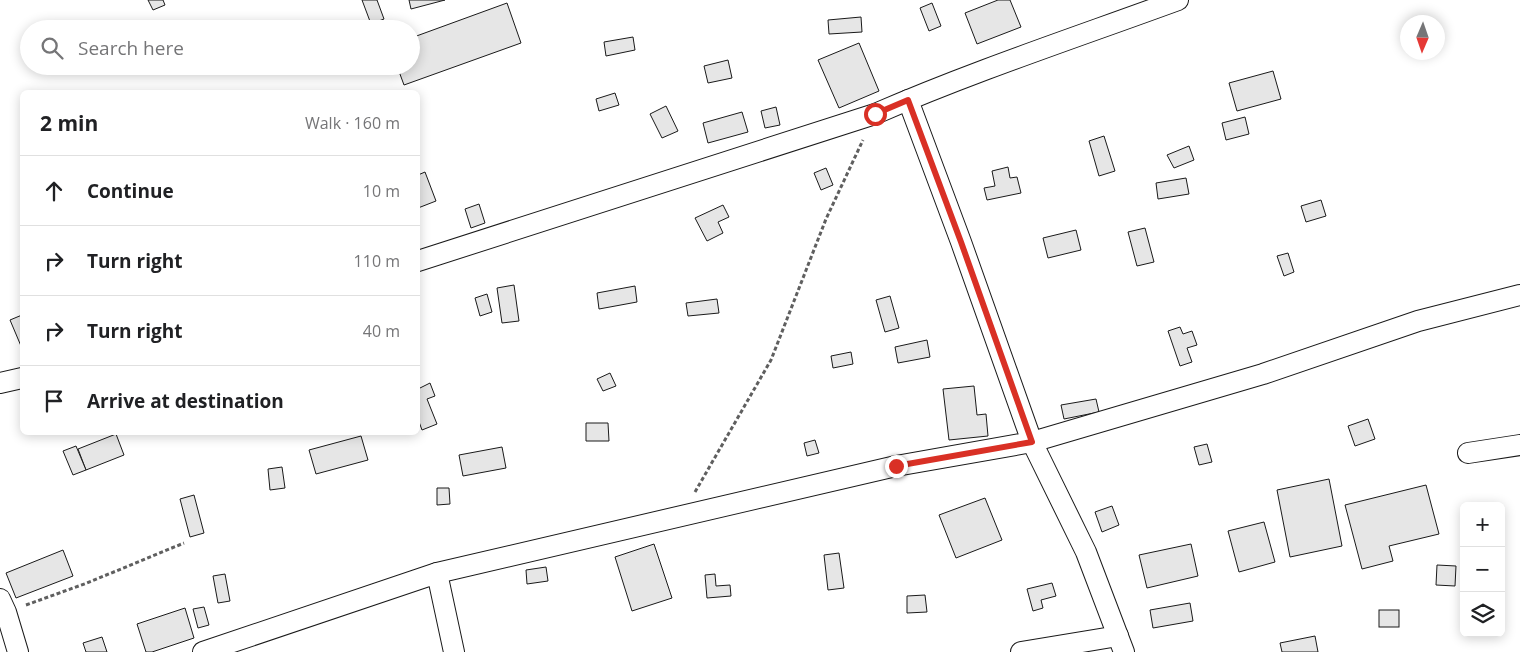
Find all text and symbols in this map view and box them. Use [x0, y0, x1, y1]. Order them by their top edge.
north arrow [1400, 15, 1445, 60]
search box [20, 20, 420, 75]
icon: search [38, 34, 66, 62]
text: Search here [78, 35, 184, 61]
route start [864, 103, 887, 126]
text: 2 min [40, 109, 98, 137]
text: Walk · 160 m [305, 112, 400, 134]
icon: ahead [40, 177, 68, 205]
text: Continue [87, 178, 174, 204]
text: 10 m [363, 180, 400, 202]
icon: right [40, 247, 68, 275]
text: Turn right [87, 248, 182, 274]
text: 110 m [354, 250, 400, 272]
icon: right [40, 317, 68, 345]
text: Turn right [87, 318, 182, 344]
text: 40 m [363, 320, 400, 342]
icon: arrive [40, 387, 68, 415]
text: Arrive at destination [87, 388, 284, 414]
route end [885, 455, 908, 478]
map controls [1460, 502, 1505, 637]
button: + [1460, 502, 1505, 547]
button: − [1460, 547, 1505, 592]
button: layers [1460, 592, 1505, 637]

